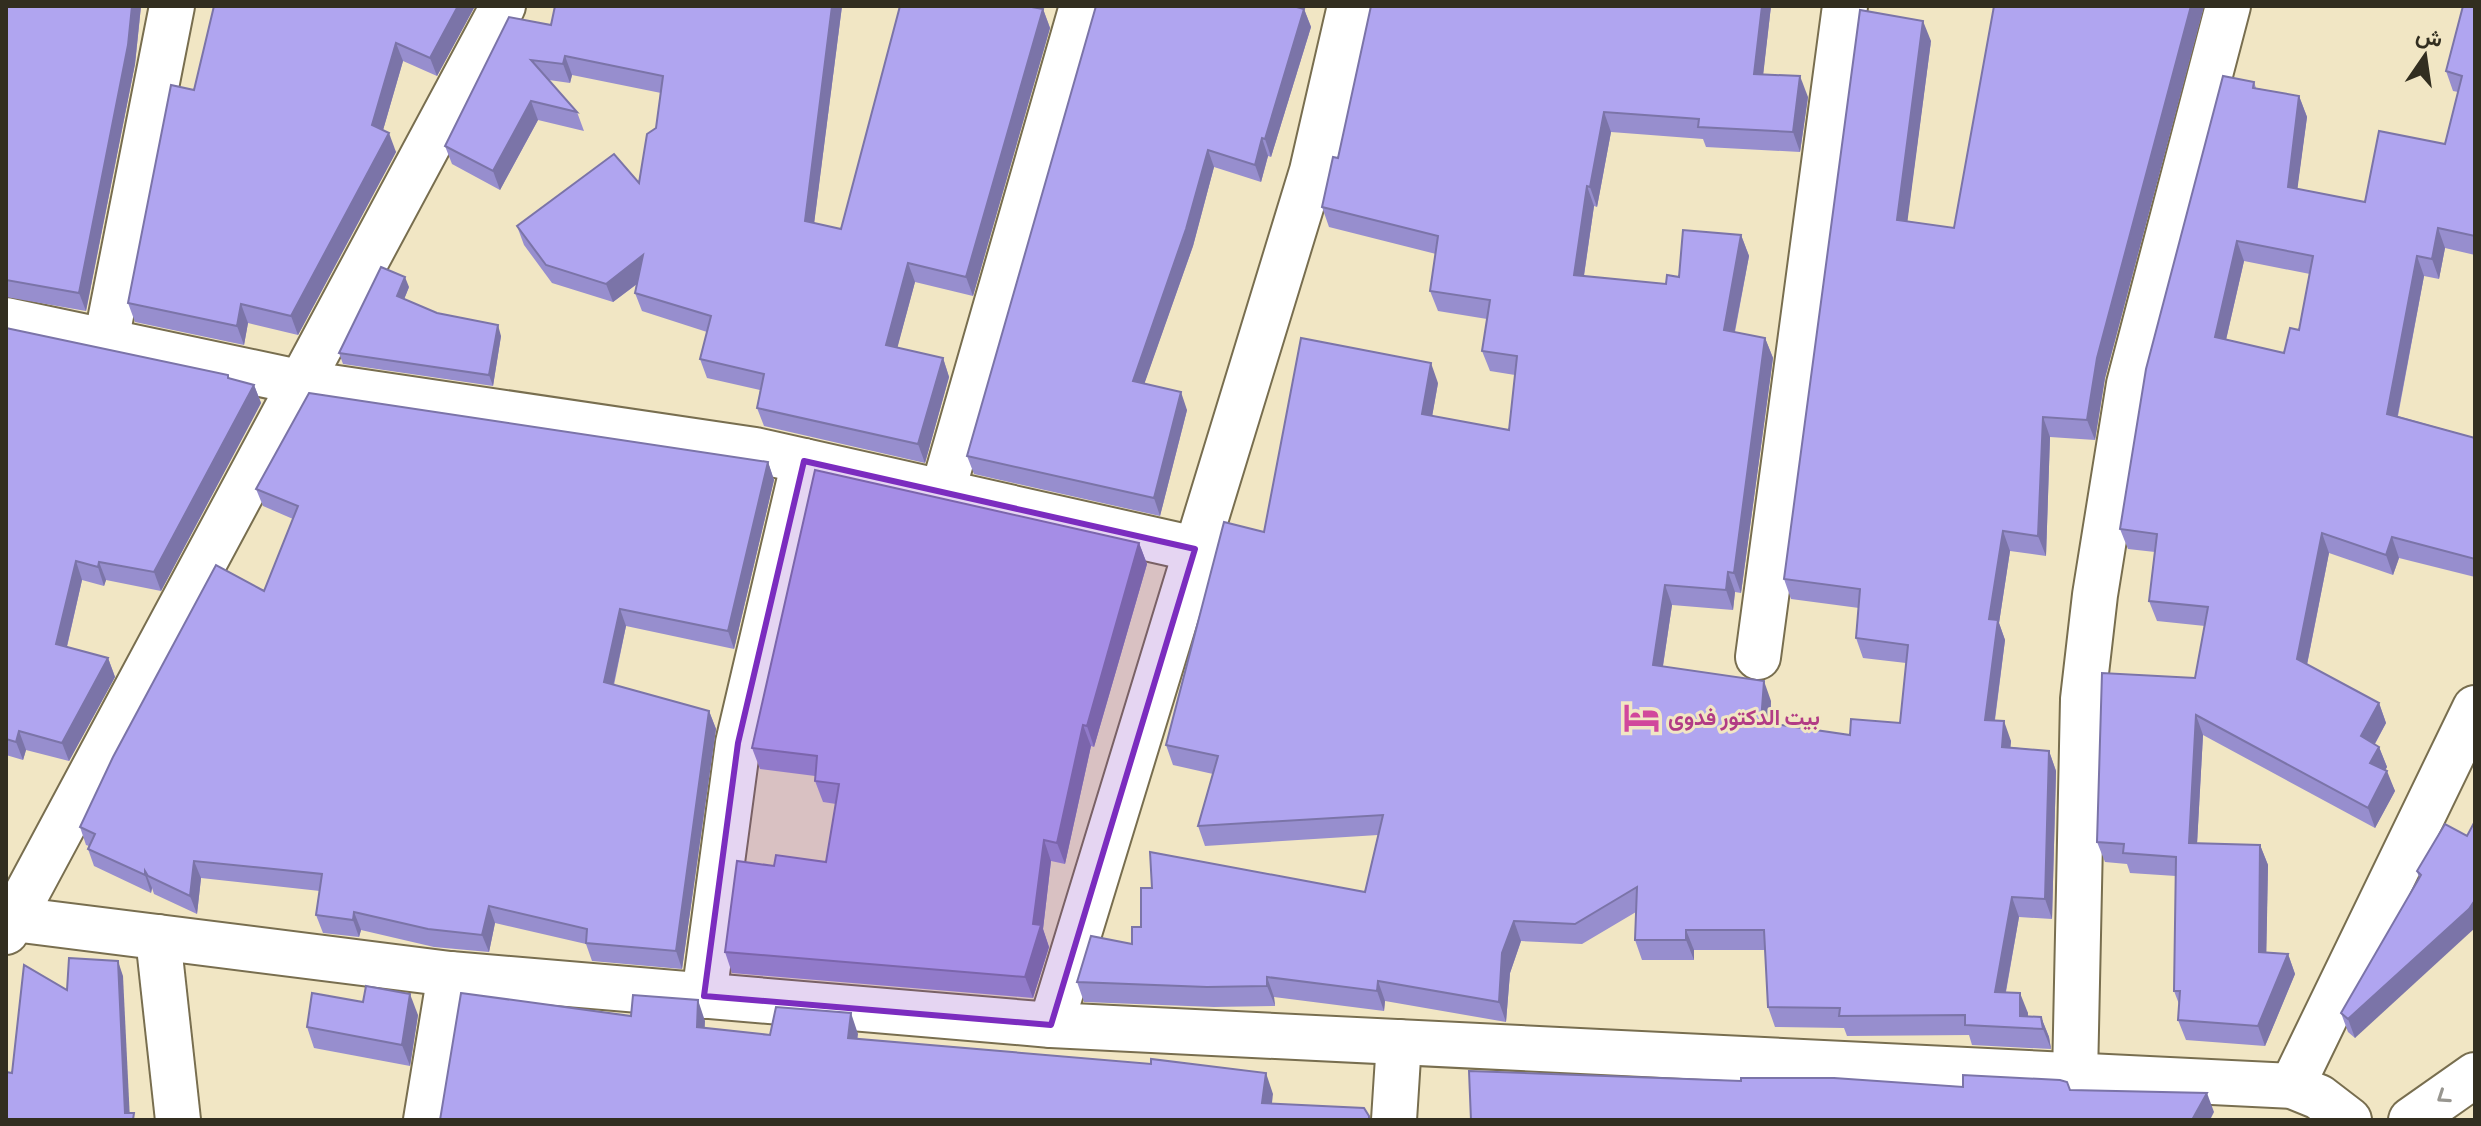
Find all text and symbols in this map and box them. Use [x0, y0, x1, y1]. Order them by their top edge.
north arrow [2385, 16, 2465, 96]
text: ش [2413, 22, 2445, 53]
hotel icon: بيت الدكتور فدوى [1623, 698, 1661, 736]
place label: بيت الدكتور فدوى [1668, 705, 1820, 731]
one-way arrow [2437, 1087, 2451, 1102]

